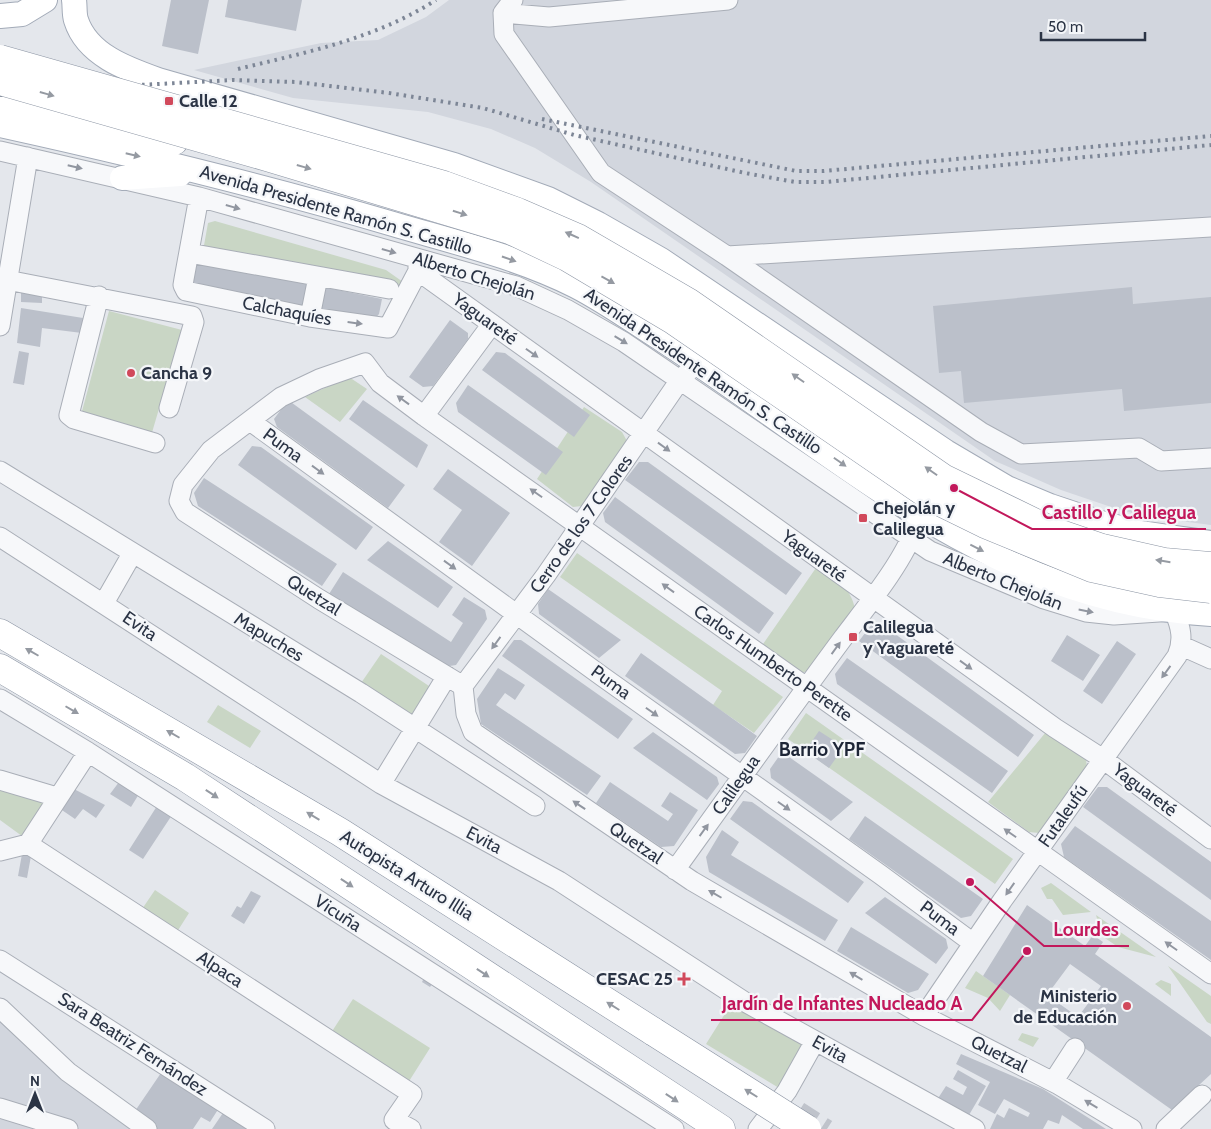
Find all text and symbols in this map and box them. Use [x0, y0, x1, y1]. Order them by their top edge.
scale bar [1041, 10, 1145, 42]
text: 50 m [1048, 18, 1083, 36]
one-way arrow [39, 90, 54, 98]
place label: Calle 12 [179, 90, 238, 112]
marker: Calle 12 [163, 95, 175, 107]
one-way arrow [125, 151, 140, 159]
street label: Avenida Presidente Ramón S. Castillo [197, 161, 475, 260]
one-way arrow [68, 163, 83, 171]
one-way arrow [297, 164, 312, 172]
one-way arrow [225, 203, 240, 211]
one-way arrow [453, 210, 468, 218]
one-way arrow [565, 231, 579, 239]
one-way arrow [382, 247, 397, 255]
street label: Alberto Chejolán [410, 247, 538, 305]
one-way arrow [501, 256, 516, 263]
one-way arrow [600, 276, 615, 284]
street label: Avenida Presidente Ramón S. Castillo [580, 283, 826, 459]
street label: Yaguareté [448, 288, 522, 350]
street label: Calchaquíes [241, 292, 333, 330]
one-way arrow [347, 319, 363, 327]
one-way arrow [615, 335, 628, 345]
one-way arrow [525, 347, 538, 358]
place label: Cancha 9 [141, 362, 212, 384]
marker: Cancha 9 [125, 367, 137, 379]
one-way arrow [791, 373, 804, 383]
one-way arrow [396, 395, 410, 405]
street label: Puma [259, 423, 308, 467]
one-way arrow [657, 442, 671, 452]
street label: Cerro de los 7 Colores [525, 451, 637, 597]
one-way arrow [833, 457, 846, 467]
one-way arrow [311, 465, 325, 475]
one-way arrow [925, 466, 938, 476]
one-way arrow [529, 488, 543, 498]
callout: Castillo y Calilegua [1032, 495, 1206, 529]
place label: Chejolán y Calilegua [873, 497, 955, 540]
text: Castillo y Calilegua [1042, 501, 1197, 524]
marker: Chejolán y Calilegua [857, 512, 869, 524]
street label: Yaguareté [777, 525, 851, 587]
one-way arrow [970, 544, 984, 552]
street label: Alberto Chejolán [940, 547, 1066, 615]
one-way arrow [1154, 557, 1170, 565]
one-way arrow [443, 560, 456, 570]
street label: Quetzal [283, 570, 346, 621]
one-way arrow [661, 583, 675, 593]
street label: Carlos Humberto Perette [689, 600, 857, 726]
street label: Evita [118, 607, 162, 646]
street label: Mapuches [230, 608, 308, 666]
one-way arrow [1078, 608, 1094, 616]
place label: Calilegua y Yaguareté [863, 616, 954, 659]
marker: Calilegua y Yaguareté [847, 631, 859, 643]
one-way arrow [491, 636, 502, 649]
one-way arrow [831, 641, 841, 655]
one-way arrow [25, 648, 40, 656]
street label: Puma [587, 660, 636, 704]
one-way arrow [960, 660, 973, 670]
one-way arrow [1161, 665, 1171, 679]
one-way arrow [66, 706, 79, 715]
one-way arrow [645, 707, 659, 717]
one-way arrow [166, 729, 179, 738]
district label: Barrio YPF [779, 738, 865, 761]
street label: Calilegua [707, 750, 765, 819]
street label: Yaguareté [1108, 758, 1181, 821]
street label: Futaleufú [1034, 781, 1092, 851]
one-way arrow [205, 789, 218, 798]
one-way arrow [573, 801, 586, 810]
one-way arrow [778, 801, 791, 811]
one-way arrow [306, 812, 319, 821]
street label: Quetzal [605, 817, 668, 869]
street label: Evita [462, 822, 506, 859]
one-way arrow [699, 823, 709, 837]
street label: Autopista Arturo Illia [336, 825, 478, 925]
one-way arrow [1003, 828, 1016, 838]
one-way arrow [341, 878, 354, 888]
one-way arrow [1005, 883, 1015, 896]
street label: Vicuña [310, 890, 366, 937]
one-way arrow [709, 890, 722, 899]
street label: Puma [916, 896, 964, 940]
callout: Lourdes [1044, 912, 1129, 946]
text: Lourdes [1053, 918, 1119, 941]
one-way arrow [1164, 941, 1178, 951]
street label: Alpaca [193, 946, 248, 992]
one-way arrow [476, 968, 489, 978]
place label: CESAC 25 [596, 968, 673, 990]
one-way arrow [849, 971, 863, 980]
marker: CESAC 25 [677, 972, 691, 986]
place label: Ministerio de Educación [1013, 985, 1117, 1028]
callout: Jardín de Infantes Nucleado A [711, 986, 972, 1020]
street label: Sara Beatriz Fernández [54, 987, 212, 1101]
text: Jardín de Infantes Nucleado A [721, 992, 962, 1015]
marker: Ministerio de Educación [1121, 1000, 1133, 1012]
one-way arrow [606, 1001, 620, 1011]
street label: Evita [808, 1030, 852, 1068]
street label: Quetzal [967, 1031, 1031, 1078]
north arrow [10, 1069, 60, 1119]
text: N [30, 1072, 40, 1090]
one-way arrow [744, 1089, 758, 1098]
one-way arrow [665, 1093, 678, 1102]
one-way arrow [1084, 1099, 1097, 1108]

